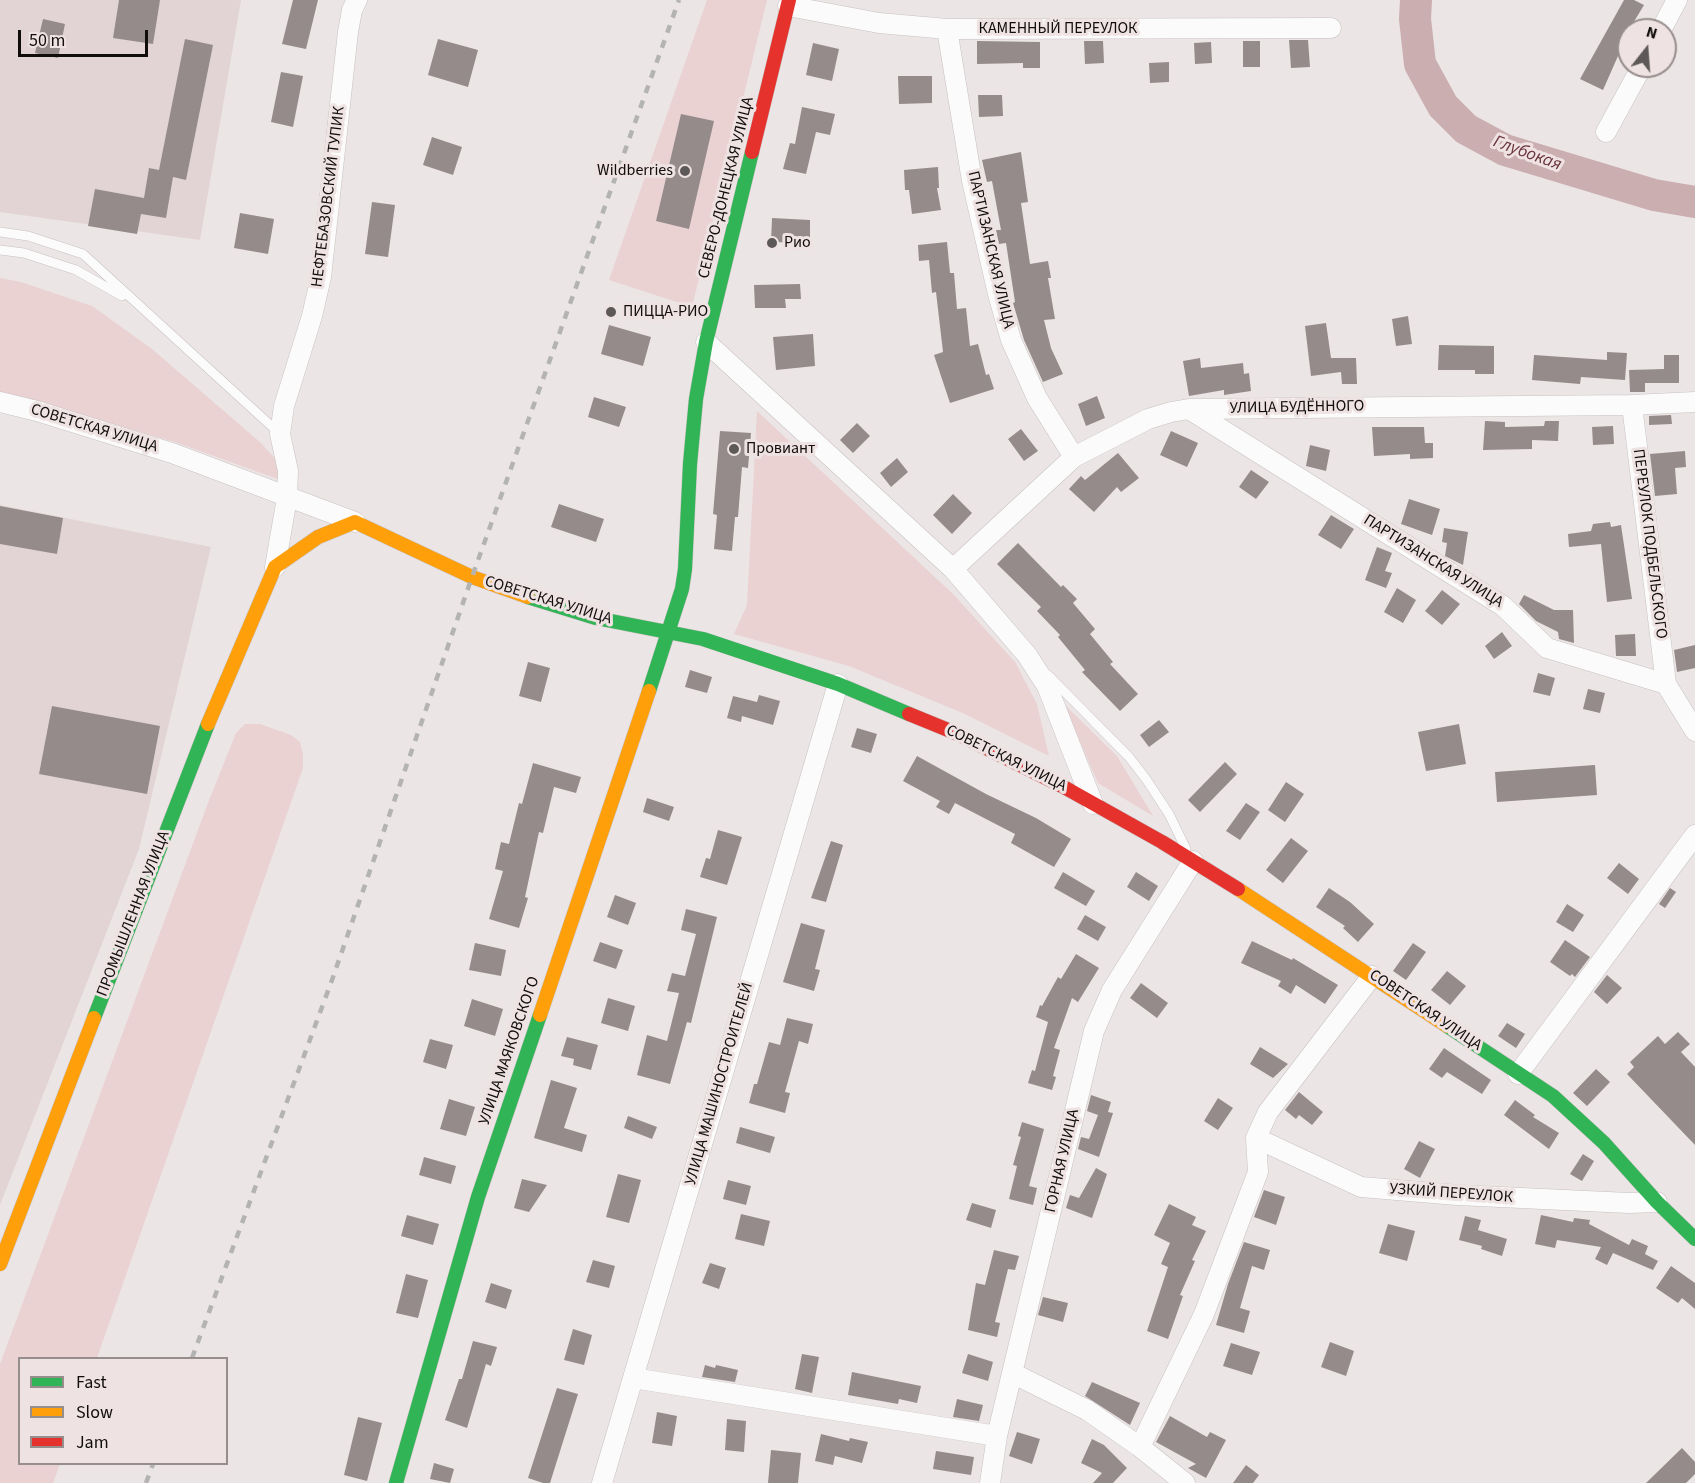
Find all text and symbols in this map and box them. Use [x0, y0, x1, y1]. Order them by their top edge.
scale bar [21, 18, 152, 56]
north arrow [1617, 18, 1677, 78]
street label: КАМЕННЫЙ ПЕРЕУЛОК [979, 19, 1137, 39]
text: N [1643, 21, 1660, 45]
text: 50 m [29, 28, 65, 53]
street label: СЕВЕРО-ДОНЕЦКАЯ УЛИЦА [695, 95, 759, 281]
street label: НЕФТЕБАЗОВСКИЙ ТУПИК [308, 105, 350, 289]
water label: Глубокая [1490, 132, 1564, 176]
place label: Wildberries [597, 161, 673, 181]
marker: Wildberries [678, 164, 692, 178]
street label: ПАРТИЗАНСКАЯ УЛИЦА [963, 169, 1017, 331]
place label: Рио [784, 233, 811, 253]
marker: Рио [765, 236, 779, 250]
place label: ПИЦЦА-РИО [623, 302, 708, 322]
marker: ПИЦЦА-РИО [604, 305, 618, 319]
street label: УЛИЦА БУДЁННОГО [1230, 397, 1364, 419]
street label: СОВЕТСКАЯ УЛИЦА [28, 401, 160, 457]
place label: Провиант [746, 439, 815, 459]
marker: Провиант [727, 442, 741, 456]
street label: ПЕРЕУЛОК ПОДБЕЛЬСКОГО [1628, 448, 1670, 640]
street label: ПАРТИЗАНСКАЯ УЛИЦА [1360, 511, 1506, 613]
street label: СОВЕТСКАЯ УЛИЦА [482, 573, 614, 629]
street label: СОВЕТСКАЯ УЛИЦА [943, 721, 1069, 797]
street label: ПРОМЫШЛЕННАЯ УЛИЦА [94, 828, 174, 1000]
street label: СОВЕТСКАЯ УЛИЦА [1365, 966, 1485, 1056]
street label: УЛИЦА МАЯКОВСКОГО [476, 974, 544, 1128]
street label: УЛИЦА МАШИНОСТРОИТЕЛЕЙ [682, 981, 758, 1187]
street label: ГОРНАЯ УЛИЦА [1042, 1107, 1084, 1215]
street label: УЗКИЙ ПЕРЕУЛОК [1389, 1180, 1513, 1208]
legend [18, 1357, 228, 1465]
text: Fast [76, 1370, 107, 1395]
text: Slow [76, 1400, 113, 1425]
text: Jam [76, 1430, 109, 1455]

